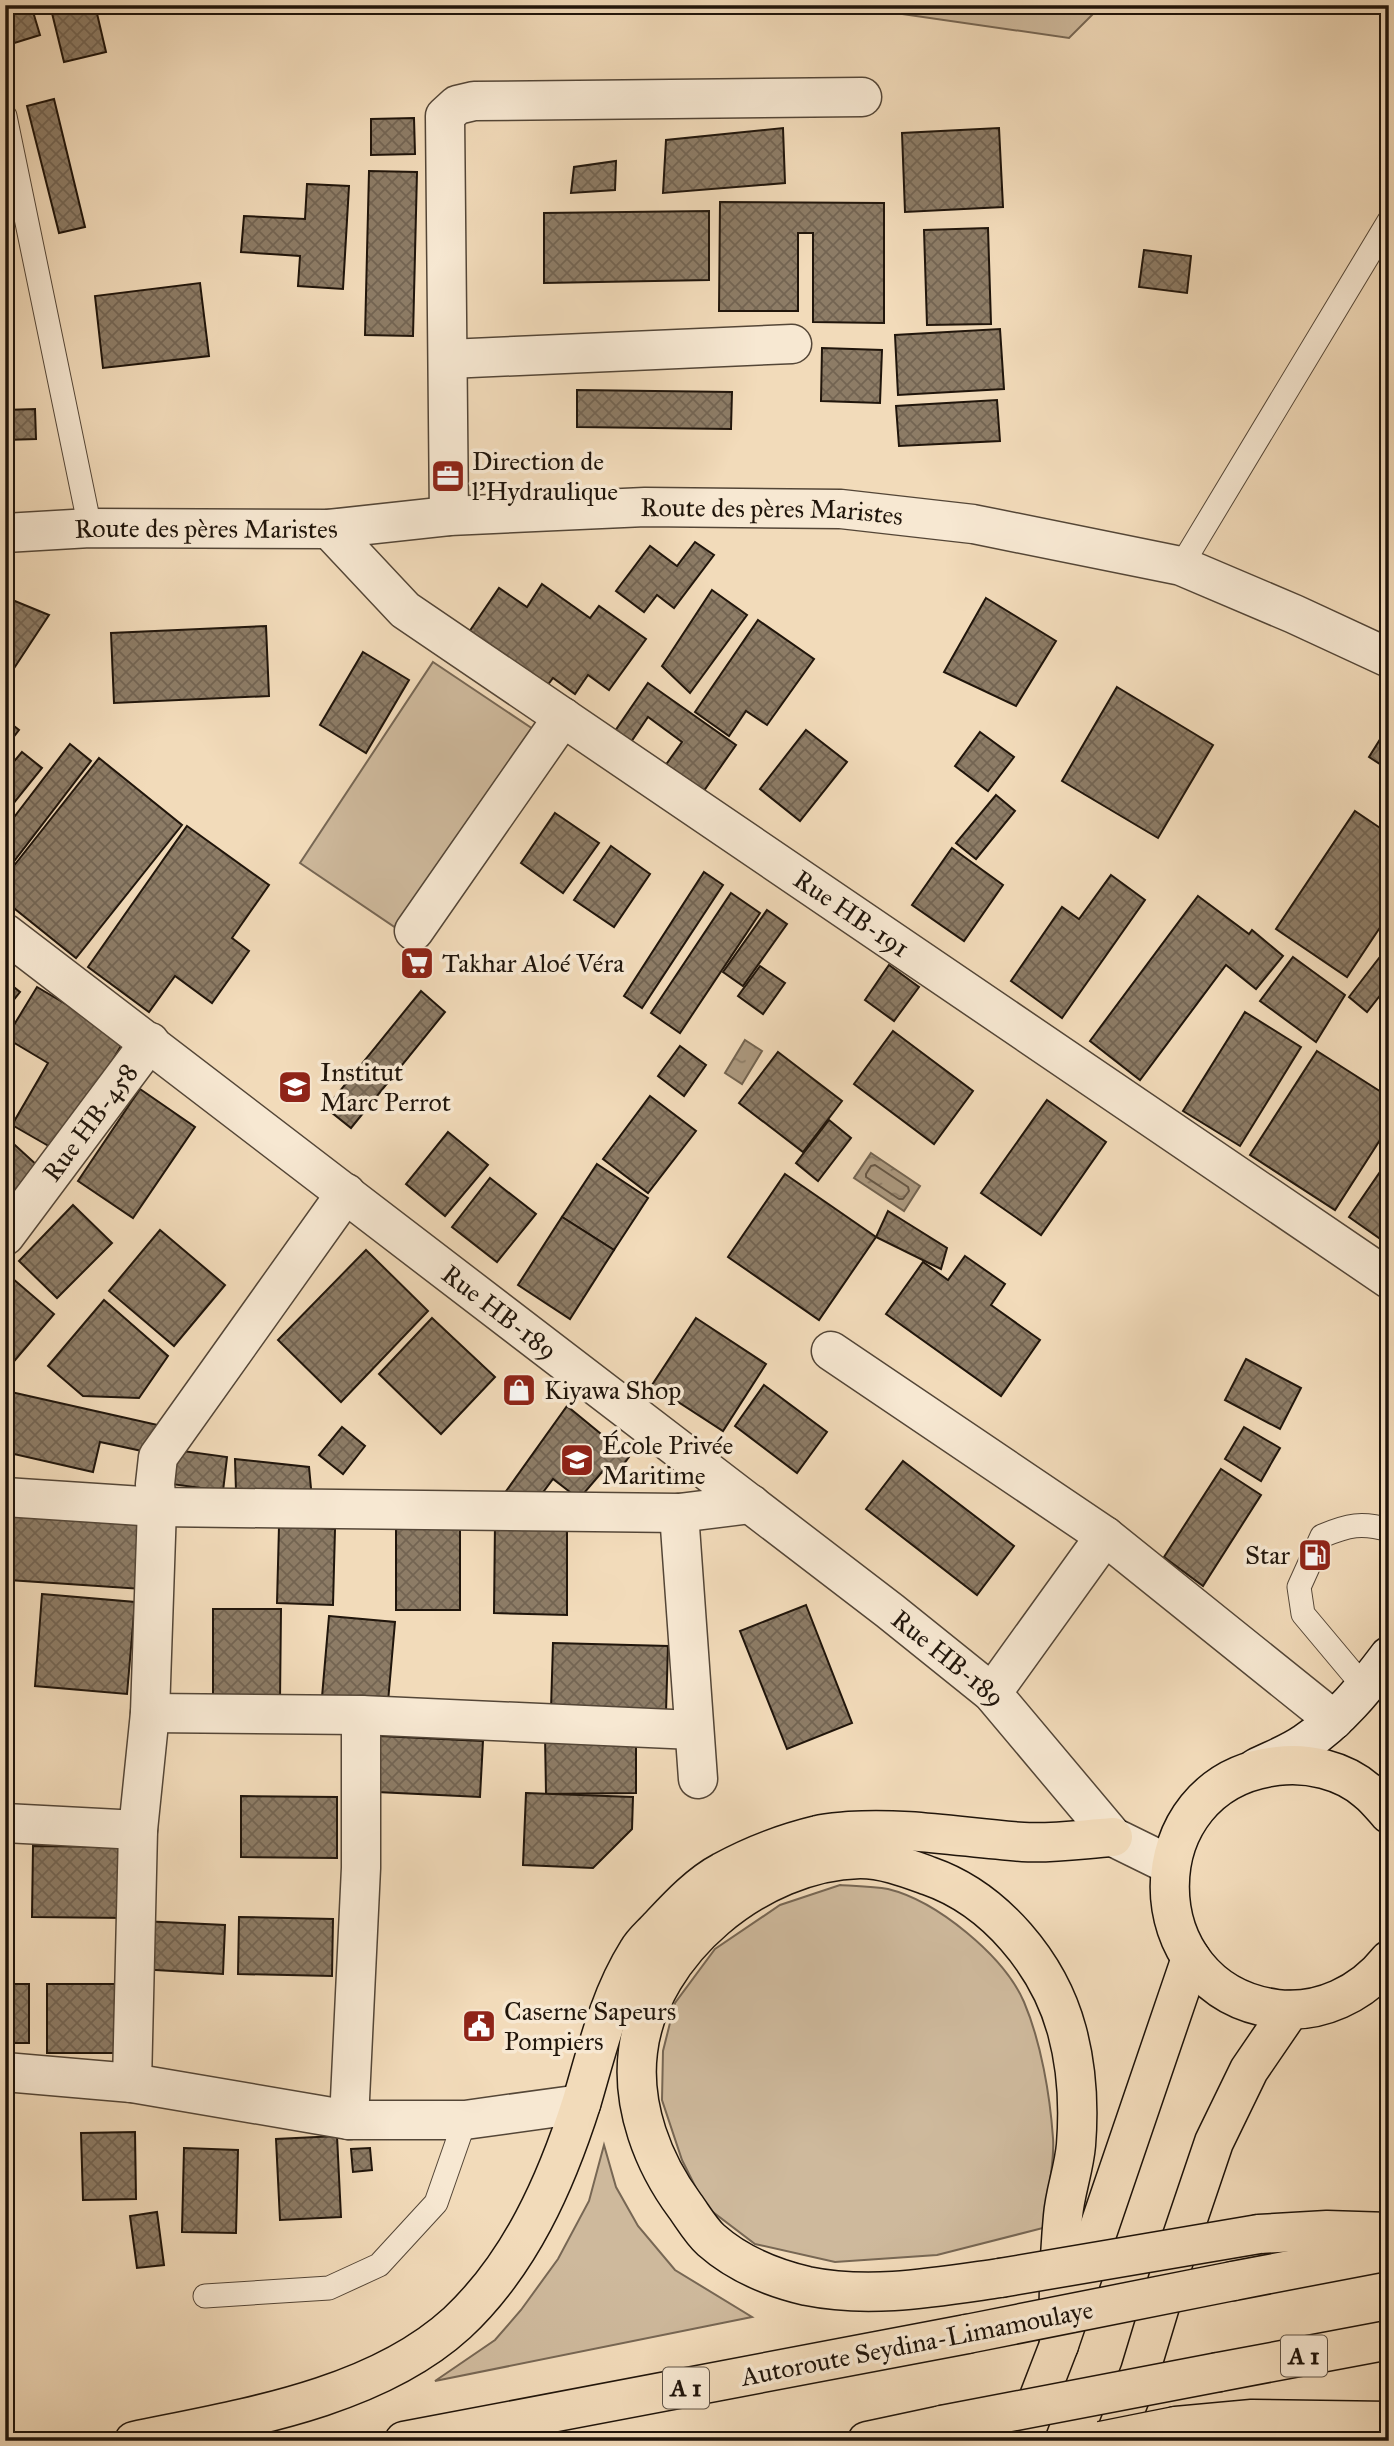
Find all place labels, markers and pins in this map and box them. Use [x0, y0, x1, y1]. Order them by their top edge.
place label: Direction de l'Hydraulique [472, 445, 618, 507]
office icon: Direction de l'Hydraulique [429, 457, 467, 495]
supermarket icon: Takhar Aloé Véra [398, 944, 436, 982]
place label: Takhar Aloé Véra [442, 947, 624, 979]
place label: Institut Marc Perrot [320, 1056, 451, 1118]
school or university icon: Institut Marc Perrot [276, 1068, 314, 1106]
shop icon: Kiyawa Shop [500, 1371, 538, 1409]
place label: Kiyawa Shop [544, 1374, 681, 1406]
place label: École Privée Maritime [602, 1429, 733, 1491]
school or university icon: École Privée Maritime [558, 1441, 596, 1479]
fuel station icon: Star [1296, 1536, 1334, 1574]
place label: Star [1245, 1539, 1290, 1571]
place label: Caserne Sapeurs Pompiers [504, 1995, 676, 2057]
public building icon: Caserne Sapeurs Pompiers [460, 2007, 498, 2045]

